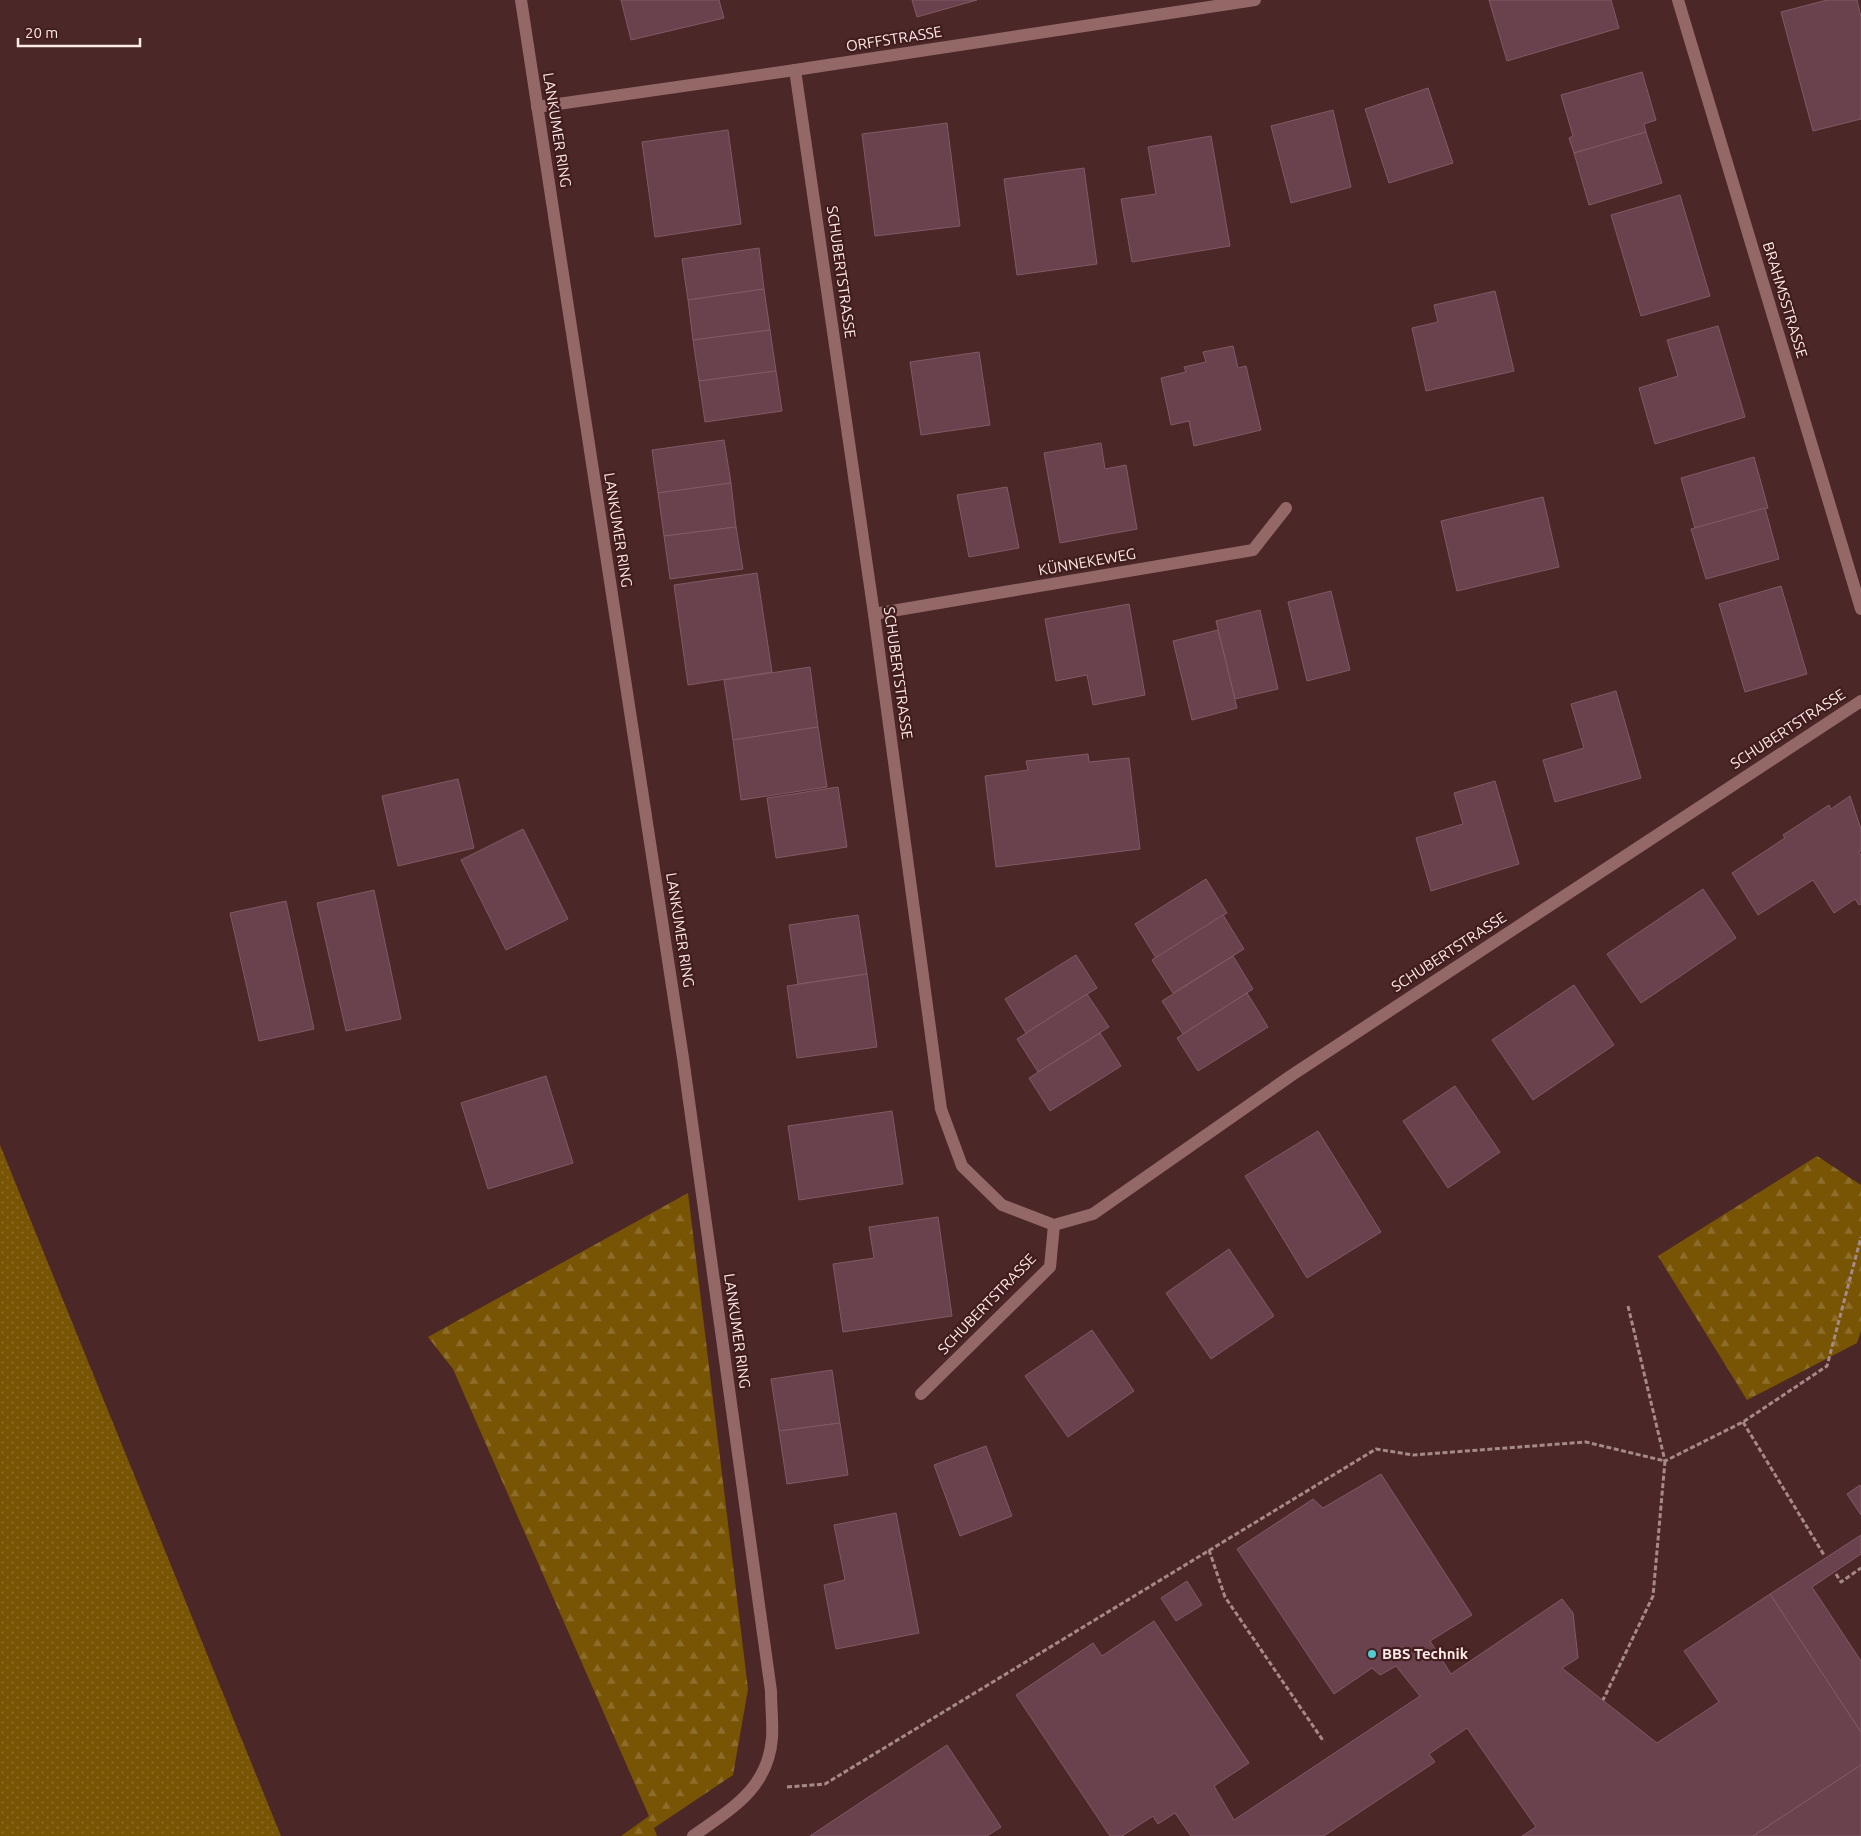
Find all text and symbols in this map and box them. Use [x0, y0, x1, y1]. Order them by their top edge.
scale bar [18, 15, 140, 47]
street label: ORFFSTRASSE [845, 23, 943, 54]
text: 20 m [25, 24, 58, 41]
street label: LANKUMER RING [540, 71, 575, 189]
street label: SCHUBERTSTRASSE [824, 205, 859, 339]
street label: BRAHMSSTRASSE [1760, 240, 1811, 360]
street label: LANKUMER RING [601, 471, 636, 589]
street label: KÜNNEKEWEG [1037, 545, 1137, 578]
street label: SCHUBERTSTRASSE [881, 606, 916, 740]
street label: SCHUBERTSTRASSE [1727, 685, 1848, 772]
street label: LANKUMER RING [663, 871, 698, 989]
street label: SCHUBERTSTRASSE [1388, 908, 1509, 995]
street label: SCHUBERTSTRASSE [934, 1250, 1039, 1358]
street label: LANKUMER RING [721, 1272, 754, 1390]
place label: BBS Technik [1382, 1645, 1469, 1662]
marker: BBS Technik [1366, 1648, 1378, 1660]

